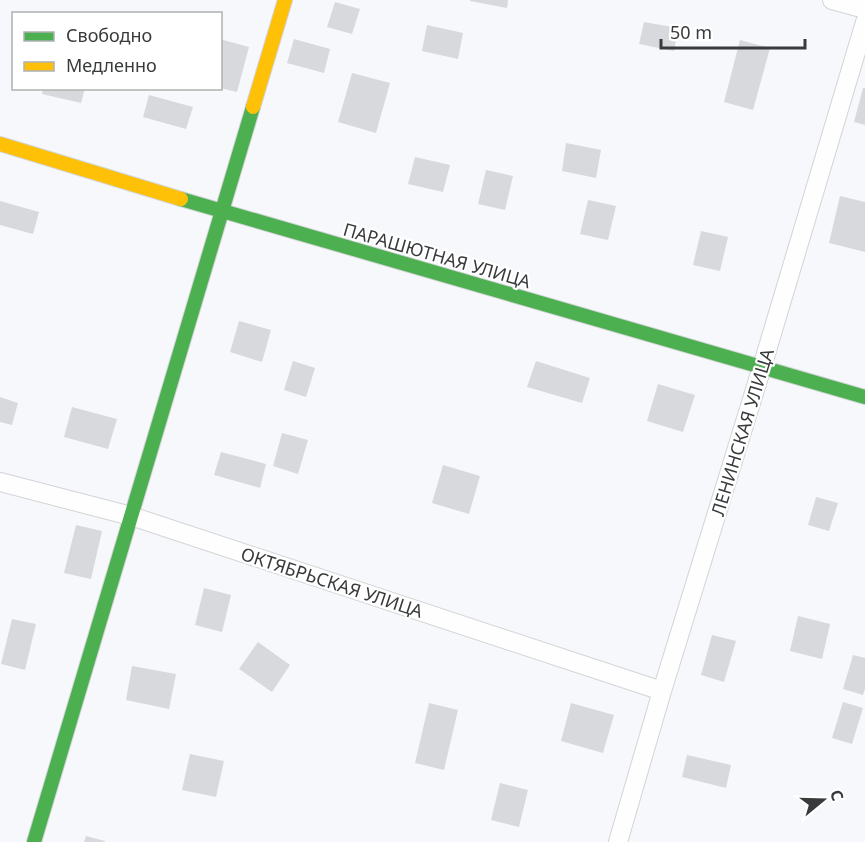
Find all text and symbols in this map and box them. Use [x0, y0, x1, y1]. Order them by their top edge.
legend [12, 12, 222, 90]
scale bar [661, 12, 805, 50]
text: 50 m [670, 20, 712, 44]
text: Свободно [66, 23, 152, 47]
text: Медленно [66, 53, 157, 77]
street label: ПАРАШЮТНАЯ УЛИЦА [341, 217, 534, 293]
street label: ЛЕНИНСКАЯ УЛИЦА [705, 345, 779, 519]
street label: ОКТЯБРЬСКАЯ УЛИЦА [238, 541, 427, 623]
north arrow [793, 770, 853, 830]
text: С [825, 787, 849, 804]

